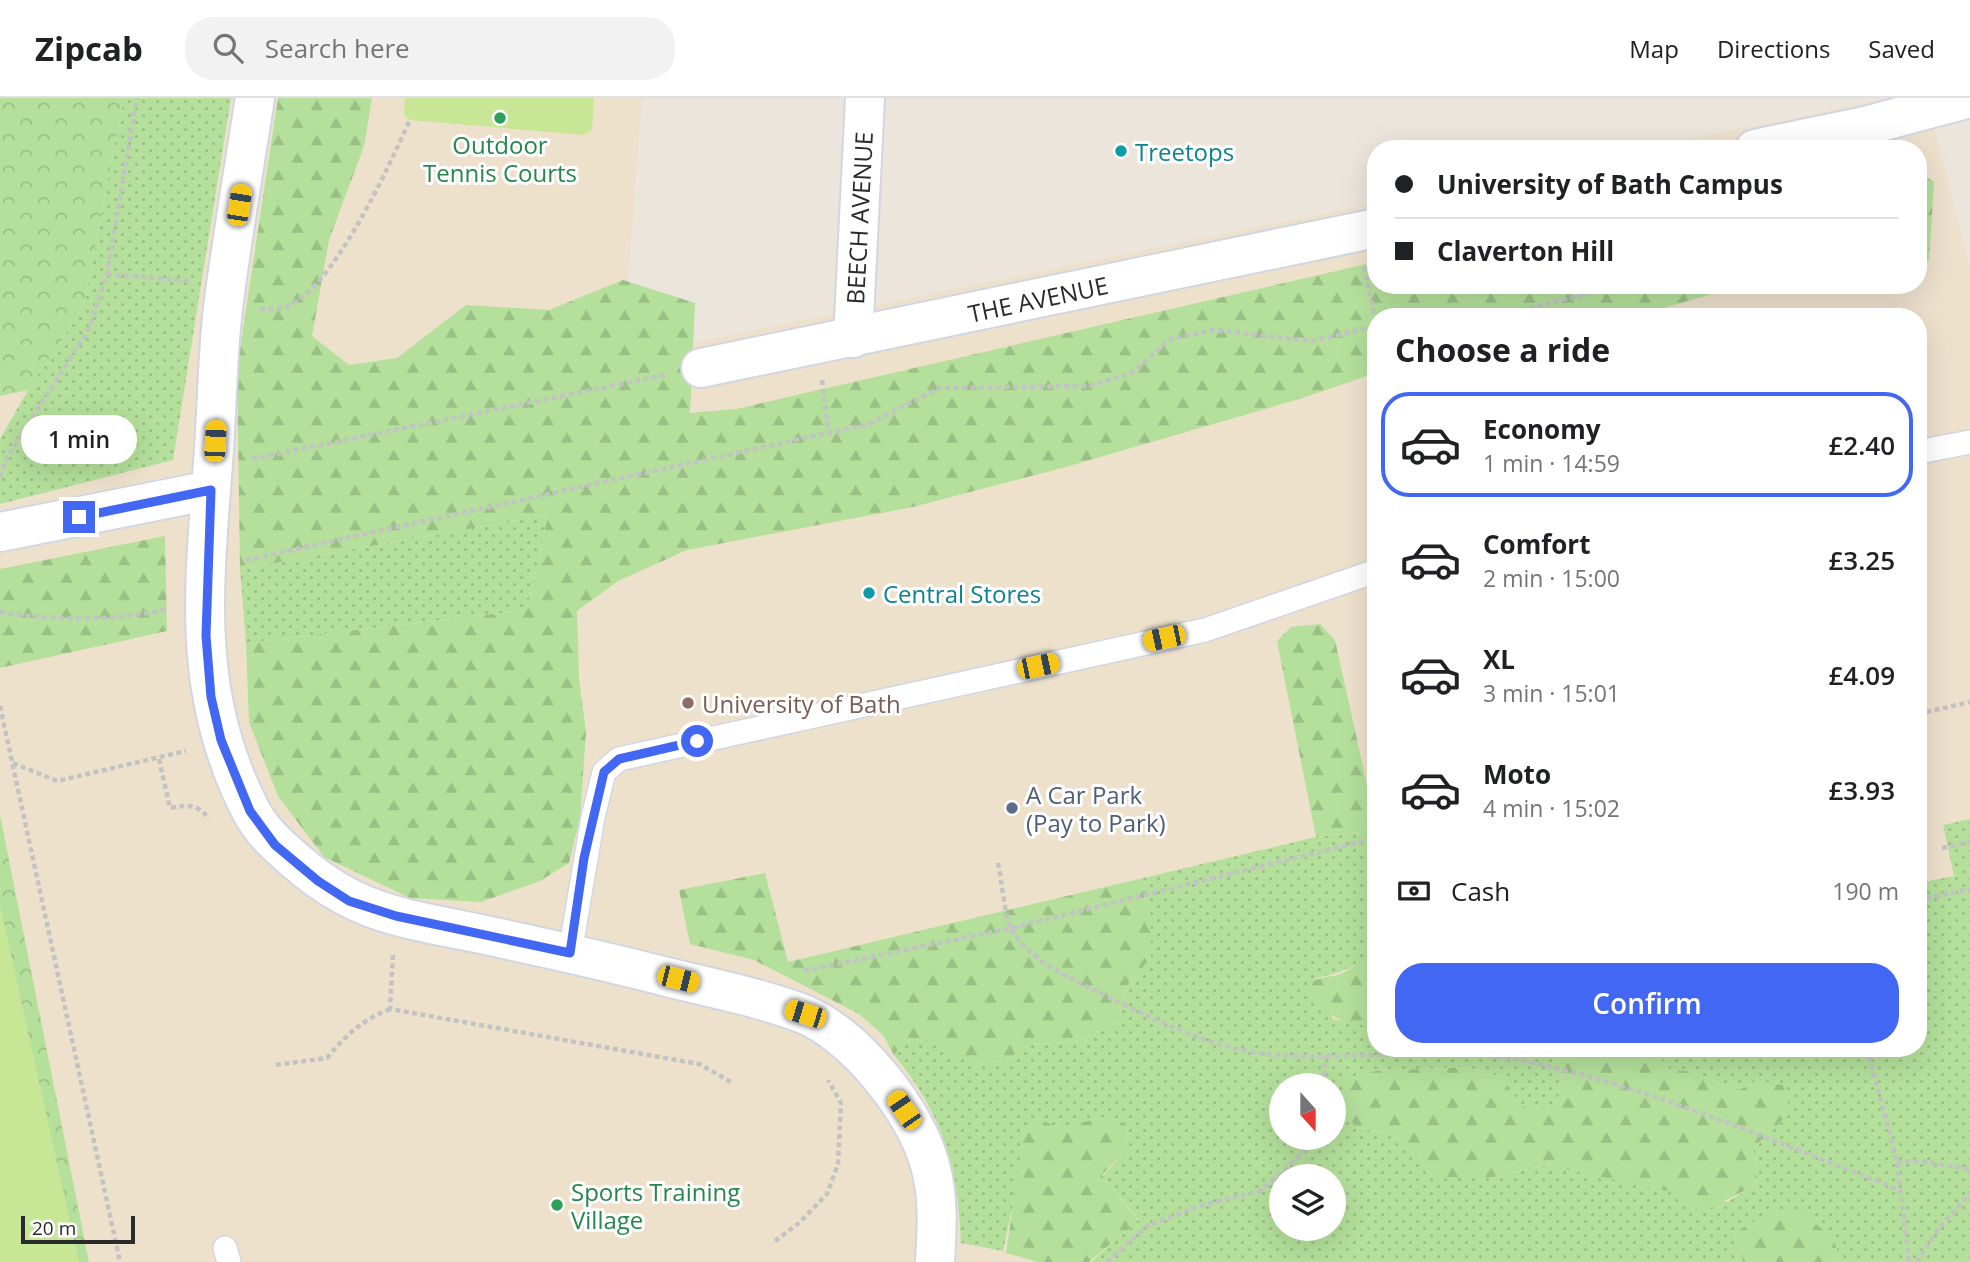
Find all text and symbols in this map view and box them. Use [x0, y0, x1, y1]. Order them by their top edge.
search box [185, 17, 675, 80]
text: Zipcab [35, 26, 143, 71]
icon: search [209, 29, 247, 67]
text: Search here [265, 30, 410, 66]
text: Map [1629, 32, 1679, 65]
text: Directions [1717, 32, 1830, 65]
text: Saved [1868, 32, 1935, 65]
marker: Outdoor Tennis Courts [492, 110, 508, 126]
place label: Outdoor Tennis Courts [423, 128, 577, 189]
street label: BEECH AVENUE [838, 131, 880, 305]
place label: Treetops [1135, 135, 1234, 168]
marker: Treetops [1113, 143, 1129, 159]
text: University of Bath Campus [1437, 166, 1783, 202]
car [226, 183, 253, 227]
text: Claverton Hill [1437, 233, 1614, 269]
street label: THE AVENUE [965, 268, 1111, 330]
text: Choose a ride [1395, 328, 1610, 371]
text: Economy [1483, 411, 1601, 447]
icon: car [1399, 413, 1462, 476]
callout: 1 min [21, 416, 137, 464]
car [204, 419, 227, 463]
text: 1 min [48, 423, 110, 455]
text: £2.40 [1828, 427, 1895, 463]
text: 1 min · 14:59 [1483, 447, 1620, 479]
route end [63, 501, 95, 533]
text: Comfort [1483, 526, 1590, 562]
icon: car [1399, 528, 1462, 591]
text: £3.25 [1828, 542, 1895, 578]
text: 2 min · 15:00 [1483, 562, 1620, 594]
place label: Central Stores [883, 577, 1041, 610]
marker: Central Stores [861, 585, 877, 601]
car [1142, 623, 1187, 653]
text: XL [1483, 641, 1515, 677]
icon: car [1399, 643, 1462, 706]
car [1016, 651, 1061, 681]
text: £4.09 [1828, 657, 1895, 693]
text: 3 min · 15:01 [1483, 677, 1620, 709]
place label: University of Bath [702, 687, 901, 720]
marker: University of Bath [680, 695, 696, 711]
route start [681, 725, 713, 757]
text: Moto [1483, 756, 1551, 792]
icon: car [1399, 758, 1462, 821]
text: £3.93 [1828, 772, 1895, 808]
place label: A Car Park (Pay to Park) [1026, 778, 1166, 839]
text: 4 min · 15:02 [1483, 792, 1620, 824]
marker: A Car Park (Pay to Park) [1004, 800, 1020, 816]
icon: cash [1395, 872, 1433, 910]
text: Cash [1451, 873, 1510, 909]
text: 190 m [1832, 875, 1899, 907]
button: Confirm [1395, 963, 1899, 1043]
car [656, 964, 701, 994]
car [782, 998, 829, 1030]
north arrow [1269, 1073, 1346, 1150]
map controls [1269, 1073, 1346, 1241]
car [884, 1087, 925, 1133]
button: layers [1269, 1164, 1346, 1241]
place label: Sports Training Village [571, 1175, 740, 1236]
marker: Sports Training Village [549, 1197, 565, 1213]
scale bar [21, 1213, 135, 1245]
text: 20 m [32, 1215, 76, 1241]

